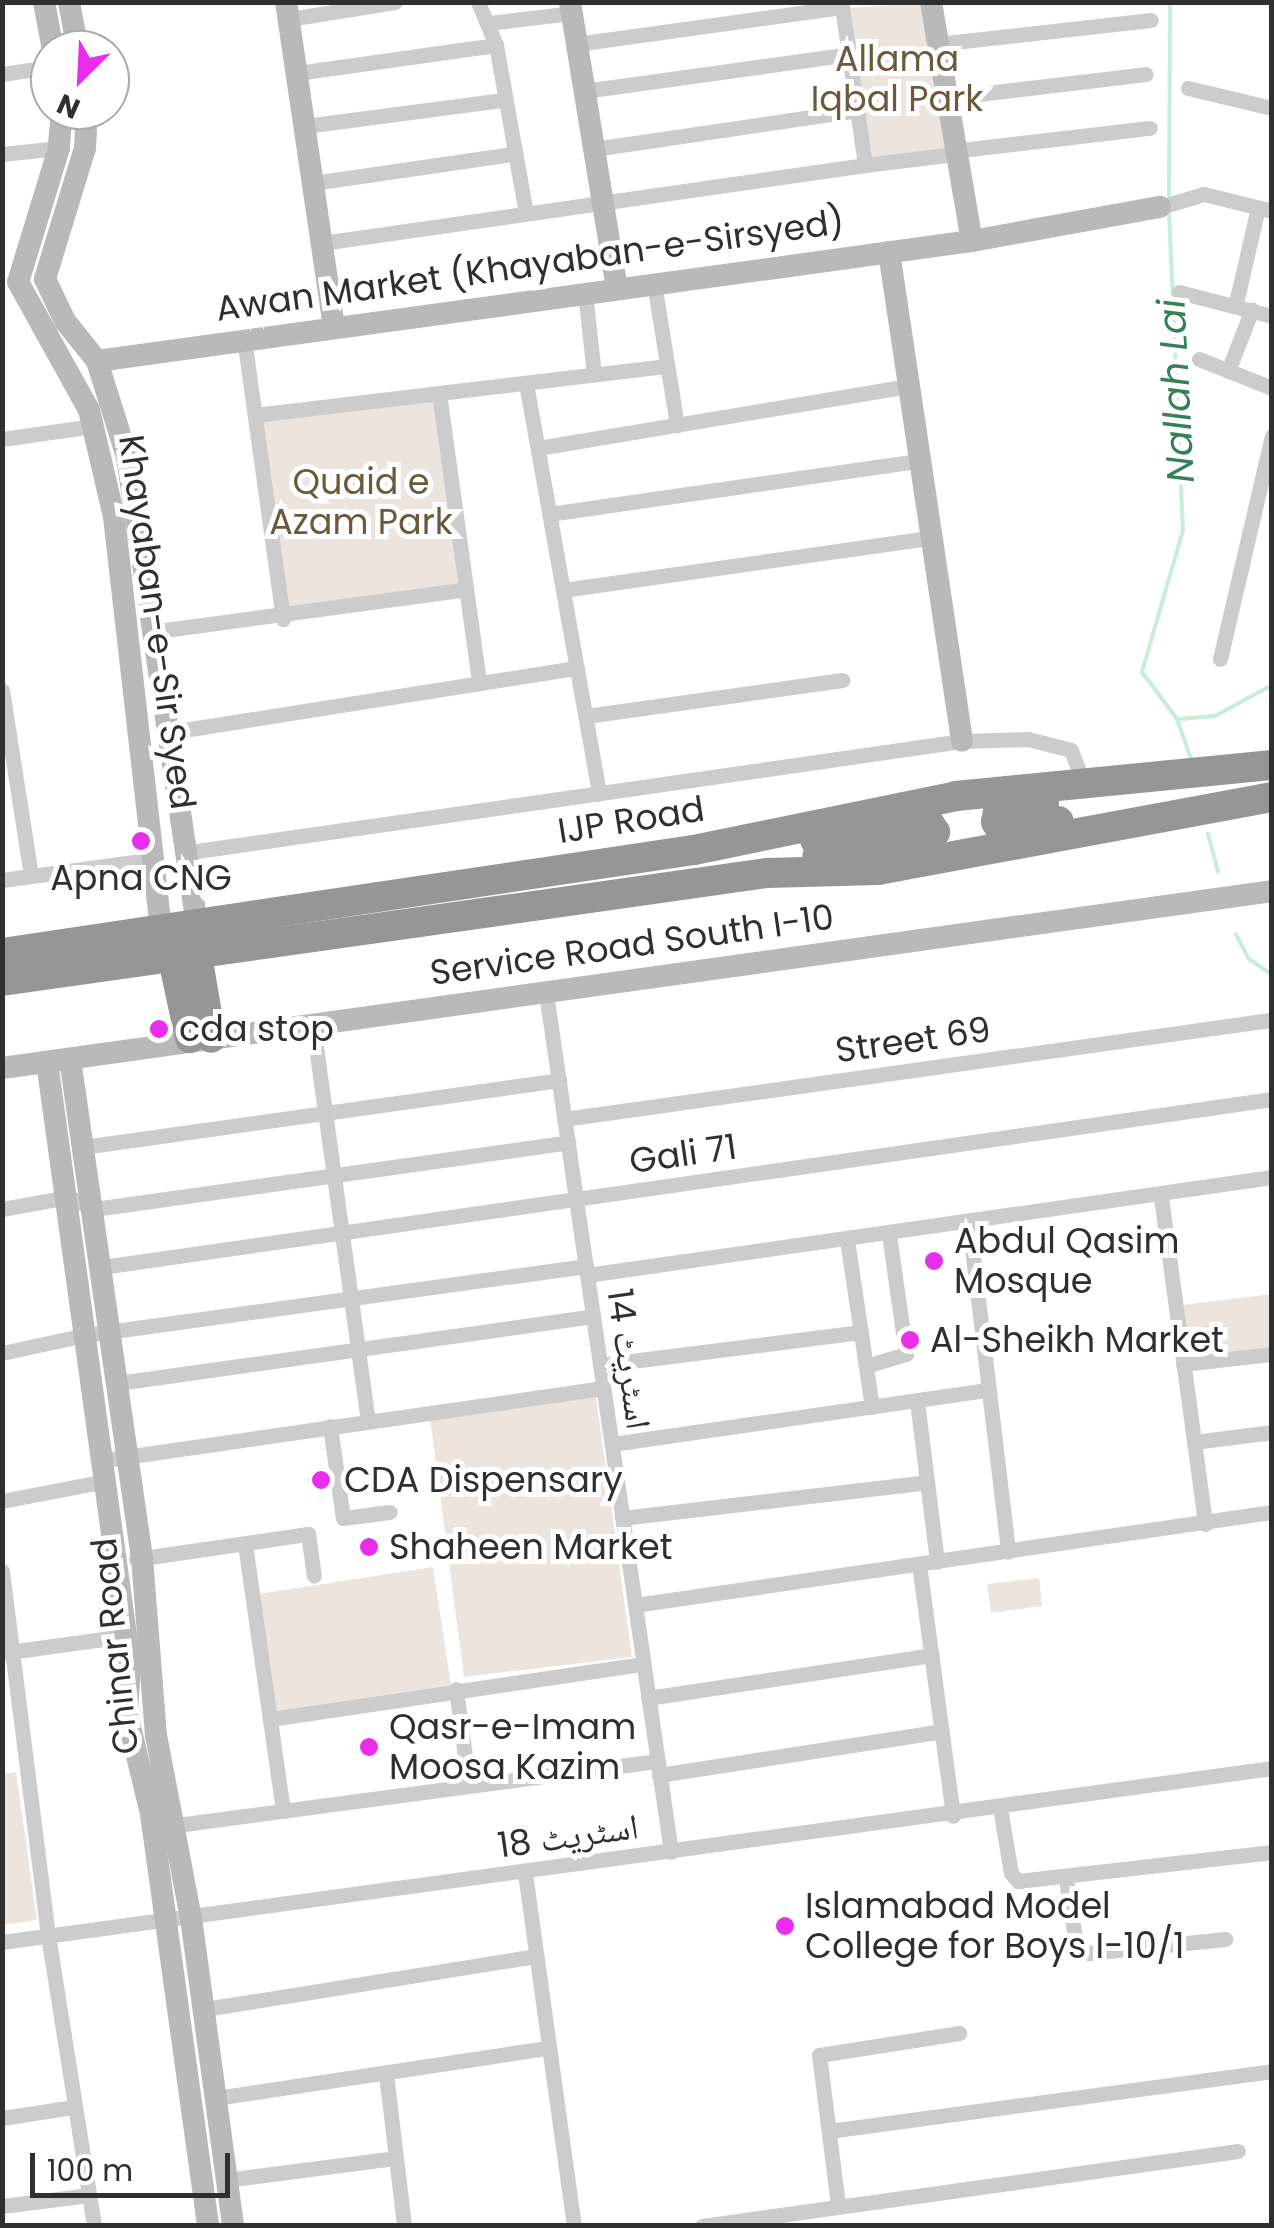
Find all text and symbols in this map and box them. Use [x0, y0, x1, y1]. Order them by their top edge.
north arrow [30, 30, 130, 130]
park label: Allama Iqbal Park [811, 38, 983, 120]
text: N [51, 84, 86, 128]
street label: Awan Market (Khayaban-e-Sirsyed) [213, 200, 847, 330]
water label: Nallah Lai [1148, 298, 1204, 484]
street label: Khayaban-e-Sir Syed [110, 432, 204, 812]
park label: Quaid e Azam Park [269, 461, 453, 543]
street label: IJP Road [555, 788, 707, 852]
marker: Apna CNG [130, 830, 152, 852]
place label: Apna CNG [50, 857, 232, 899]
street label: Service Road South I-10 [428, 896, 836, 994]
place label: cda stop [179, 1008, 334, 1050]
street label: Street 69 [833, 1008, 993, 1072]
marker: cda stop [148, 1018, 170, 1040]
street label: Gali 71 [627, 1126, 739, 1182]
place label: Abdul Qasim Mosque [954, 1220, 1179, 1302]
marker: Abdul Qasim Mosque [923, 1250, 945, 1272]
street label: اسٹریٹ 14 [598, 1286, 660, 1432]
place label: Al-Sheikh Market [930, 1319, 1224, 1361]
marker: Al-Sheikh Market [899, 1329, 921, 1351]
place label: CDA Dispensary [344, 1459, 623, 1501]
marker: CDA Dispensary [308, 1467, 334, 1493]
place label: Shaheen Market [389, 1526, 672, 1568]
street label: Chinar Road [83, 1536, 147, 1756]
marker: Shaheen Market [358, 1536, 380, 1558]
place label: Qasr-e-Imam Moosa Kazim [389, 1706, 636, 1788]
marker: Qasr-e-Imam Moosa Kazim [358, 1736, 380, 1758]
street label: اسٹریٹ 18 [495, 1805, 641, 1867]
place label: Islamabad Model College for Boys I-10/1 [805, 1885, 1184, 1967]
marker: Islamabad Model College for Boys I-10/1 [774, 1915, 796, 1937]
scale bar [35, 2133, 235, 2195]
text: 100 m [47, 2149, 133, 2192]

